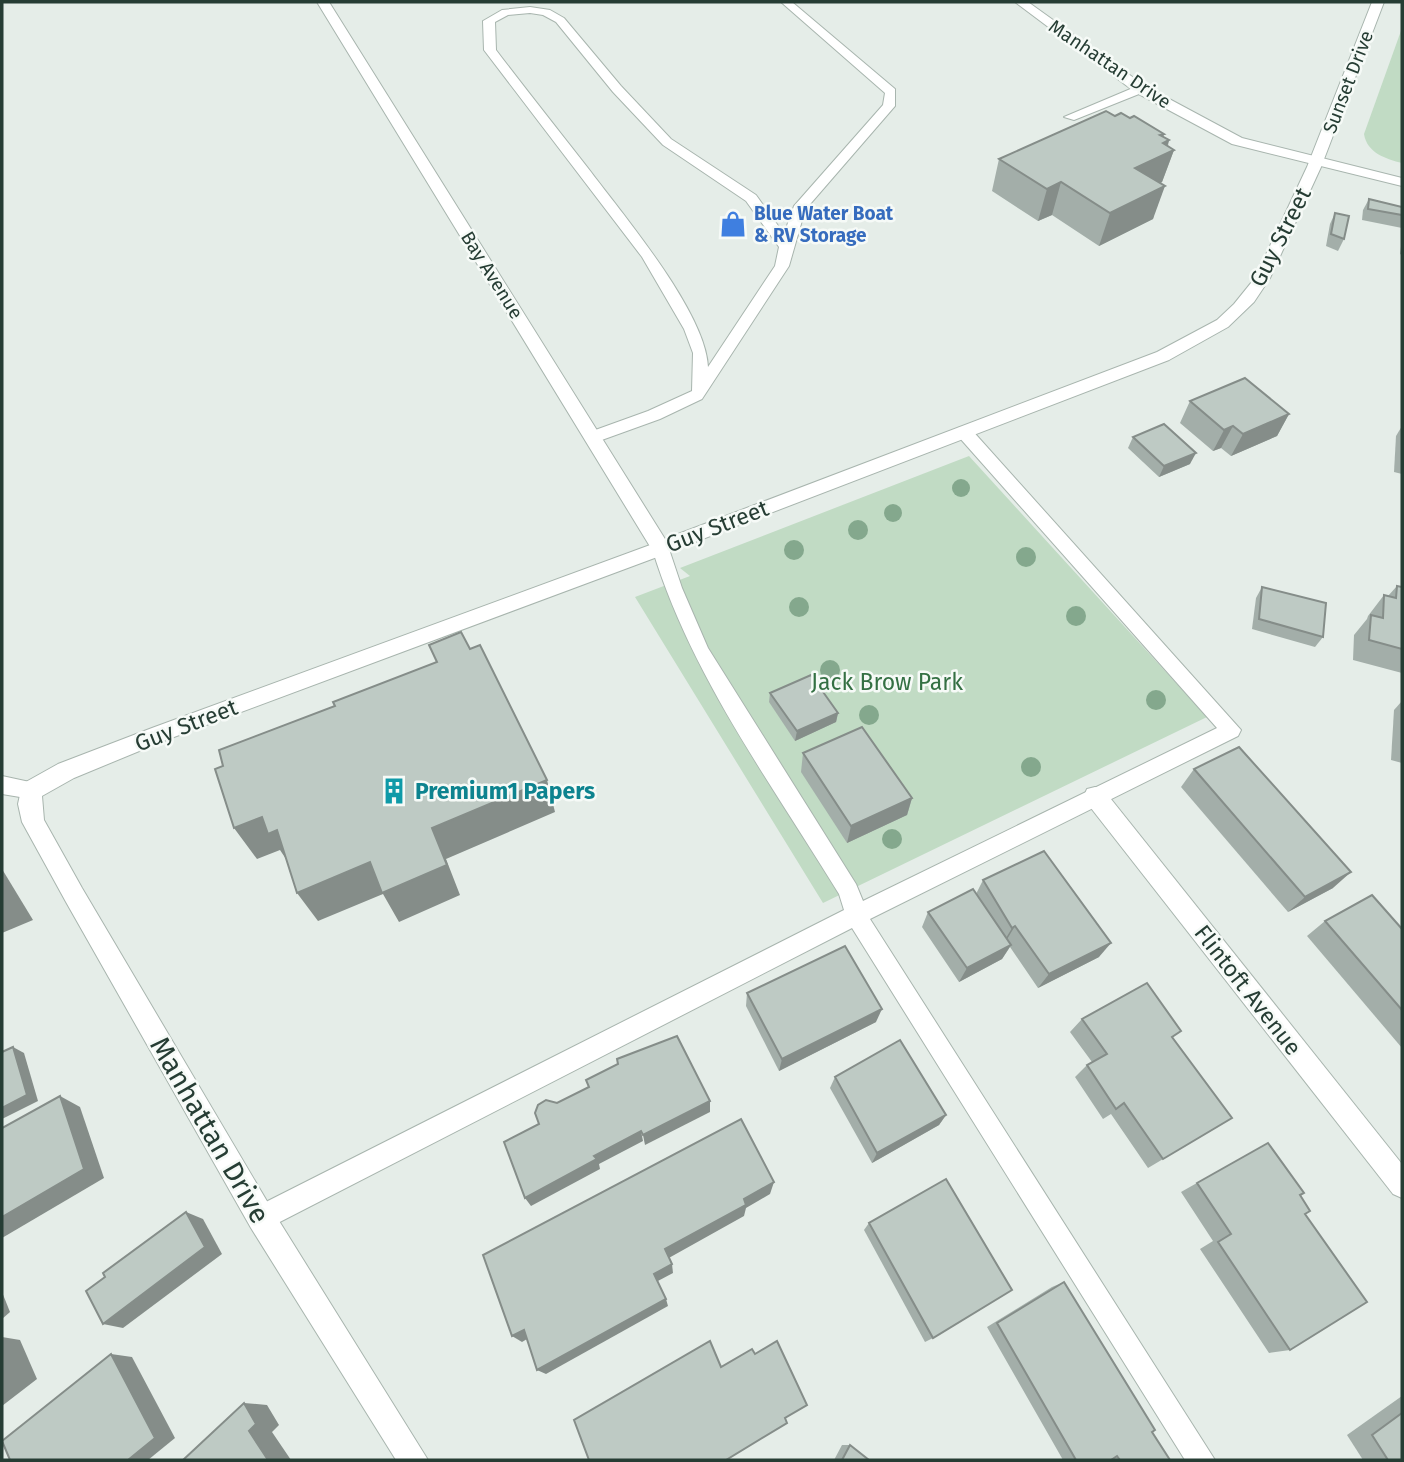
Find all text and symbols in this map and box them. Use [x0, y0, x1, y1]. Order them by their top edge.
street label: Manhattan Drive [1045, 15, 1175, 113]
street label: Sunset Drive [1318, 27, 1378, 137]
street label: Guy Street [1243, 182, 1317, 291]
place label: Blue Water Boat & RV Storage [754, 202, 894, 247]
shop icon: Blue Water Boat & RV Storage [718, 209, 748, 239]
street label: Bay Avenue [456, 227, 528, 323]
street label: Guy Street [662, 493, 773, 558]
park label: Jack Brow Park [811, 668, 963, 696]
street label: Guy Street [131, 692, 242, 757]
building icon: Premium1 Papers [379, 776, 409, 806]
place label: Premium1 Papers [415, 777, 595, 805]
street label: Flintoft Avenue [1188, 919, 1308, 1061]
street label: Manhattan Drive [143, 1031, 277, 1229]

